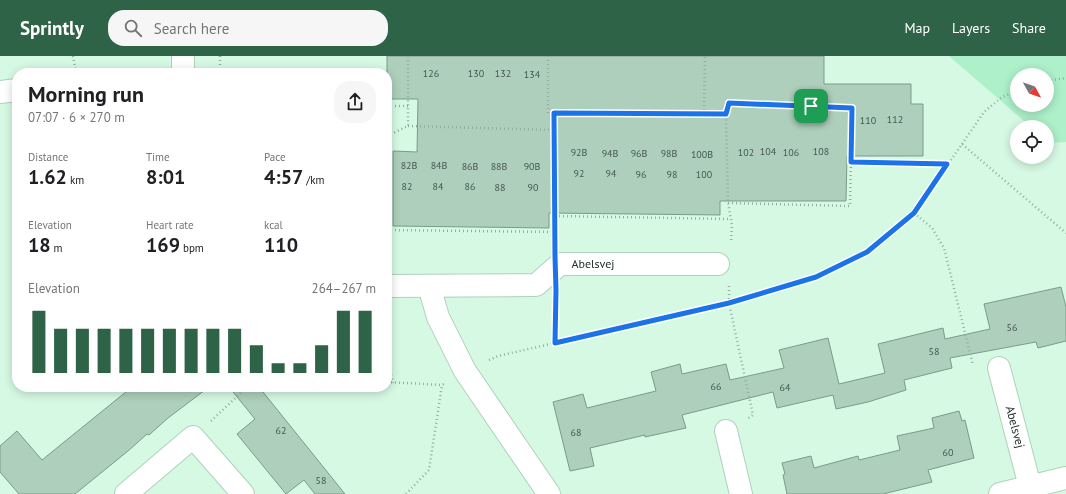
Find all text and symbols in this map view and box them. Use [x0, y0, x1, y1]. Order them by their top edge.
search box [108, 10, 388, 46]
text: Sprintly [20, 16, 84, 40]
icon: search [122, 17, 144, 39]
text: Search here [154, 19, 229, 38]
text: Map [904, 19, 930, 37]
text: Layers [952, 19, 990, 37]
text: Share [1012, 19, 1046, 37]
house number: 126 [423, 67, 439, 80]
house number: 130 [468, 67, 485, 80]
house number: 132 [495, 67, 511, 80]
house number: 134 [524, 68, 541, 81]
north arrow [1010, 68, 1054, 112]
map controls [1010, 68, 1054, 164]
text: Morning run [28, 80, 144, 108]
button: share [334, 81, 376, 123]
pin [794, 89, 828, 123]
icon: arrive [800, 95, 822, 117]
text: 07:07 · 6 × 270 m [28, 109, 125, 126]
house number: 112 [887, 113, 903, 126]
house number: 110 [860, 114, 877, 127]
button: locate [1010, 120, 1054, 164]
house number: 104 [760, 145, 777, 158]
house number: 108 [813, 145, 829, 158]
house number: 92B [571, 146, 588, 159]
house number: 102 [738, 146, 754, 159]
house number: 106 [783, 146, 799, 159]
house number: 94B [602, 147, 619, 160]
house number: 96B [631, 147, 648, 160]
house number: 98B [661, 147, 678, 160]
house number: 100B [691, 148, 713, 161]
text: Distance [28, 150, 68, 164]
text: Time [146, 150, 170, 164]
text: Pace [264, 150, 286, 164]
house number: 82B [401, 159, 418, 172]
house number: 84B [431, 159, 448, 172]
house number: 86B [462, 160, 479, 173]
house number: 88B [491, 160, 508, 173]
house number: 90B [524, 160, 541, 173]
text: 1.62 [28, 164, 67, 190]
text: 8:01 [146, 164, 185, 190]
text: 4:57 [264, 164, 303, 190]
house number: 92 [574, 167, 584, 180]
house number: 94 [606, 167, 617, 180]
house number: 96 [636, 168, 646, 181]
house number: 98 [667, 168, 677, 181]
house number: 100 [696, 168, 713, 181]
text: km [67, 173, 84, 187]
text: /km [303, 173, 324, 187]
house number: 82 [402, 180, 412, 193]
house number: 84 [433, 180, 444, 193]
house number: 86 [465, 180, 475, 193]
house number: 88 [495, 181, 505, 194]
house number: 90 [528, 181, 539, 194]
text: Elevation [28, 218, 72, 232]
text: Heart rate [146, 218, 194, 232]
text: kcal [264, 218, 283, 232]
text: 18 [28, 232, 51, 258]
text: 169 [146, 232, 180, 258]
text: 110 [264, 232, 298, 258]
text: m [51, 241, 63, 255]
text: bpm [180, 241, 204, 255]
street label: Abelsvej [571, 256, 615, 271]
text: Elevation [28, 280, 80, 297]
text: 264–267 m [312, 280, 376, 297]
house number: 56 [1007, 321, 1017, 334]
house number: 58 [929, 345, 939, 358]
house number: 66 [711, 380, 721, 393]
house number: 64 [780, 381, 791, 394]
street label: Abelsvej [1003, 404, 1028, 450]
house number: 62 [276, 424, 286, 437]
house number: 68 [571, 426, 581, 439]
house number: 60 [943, 446, 954, 459]
house number: 58 [316, 474, 326, 487]

